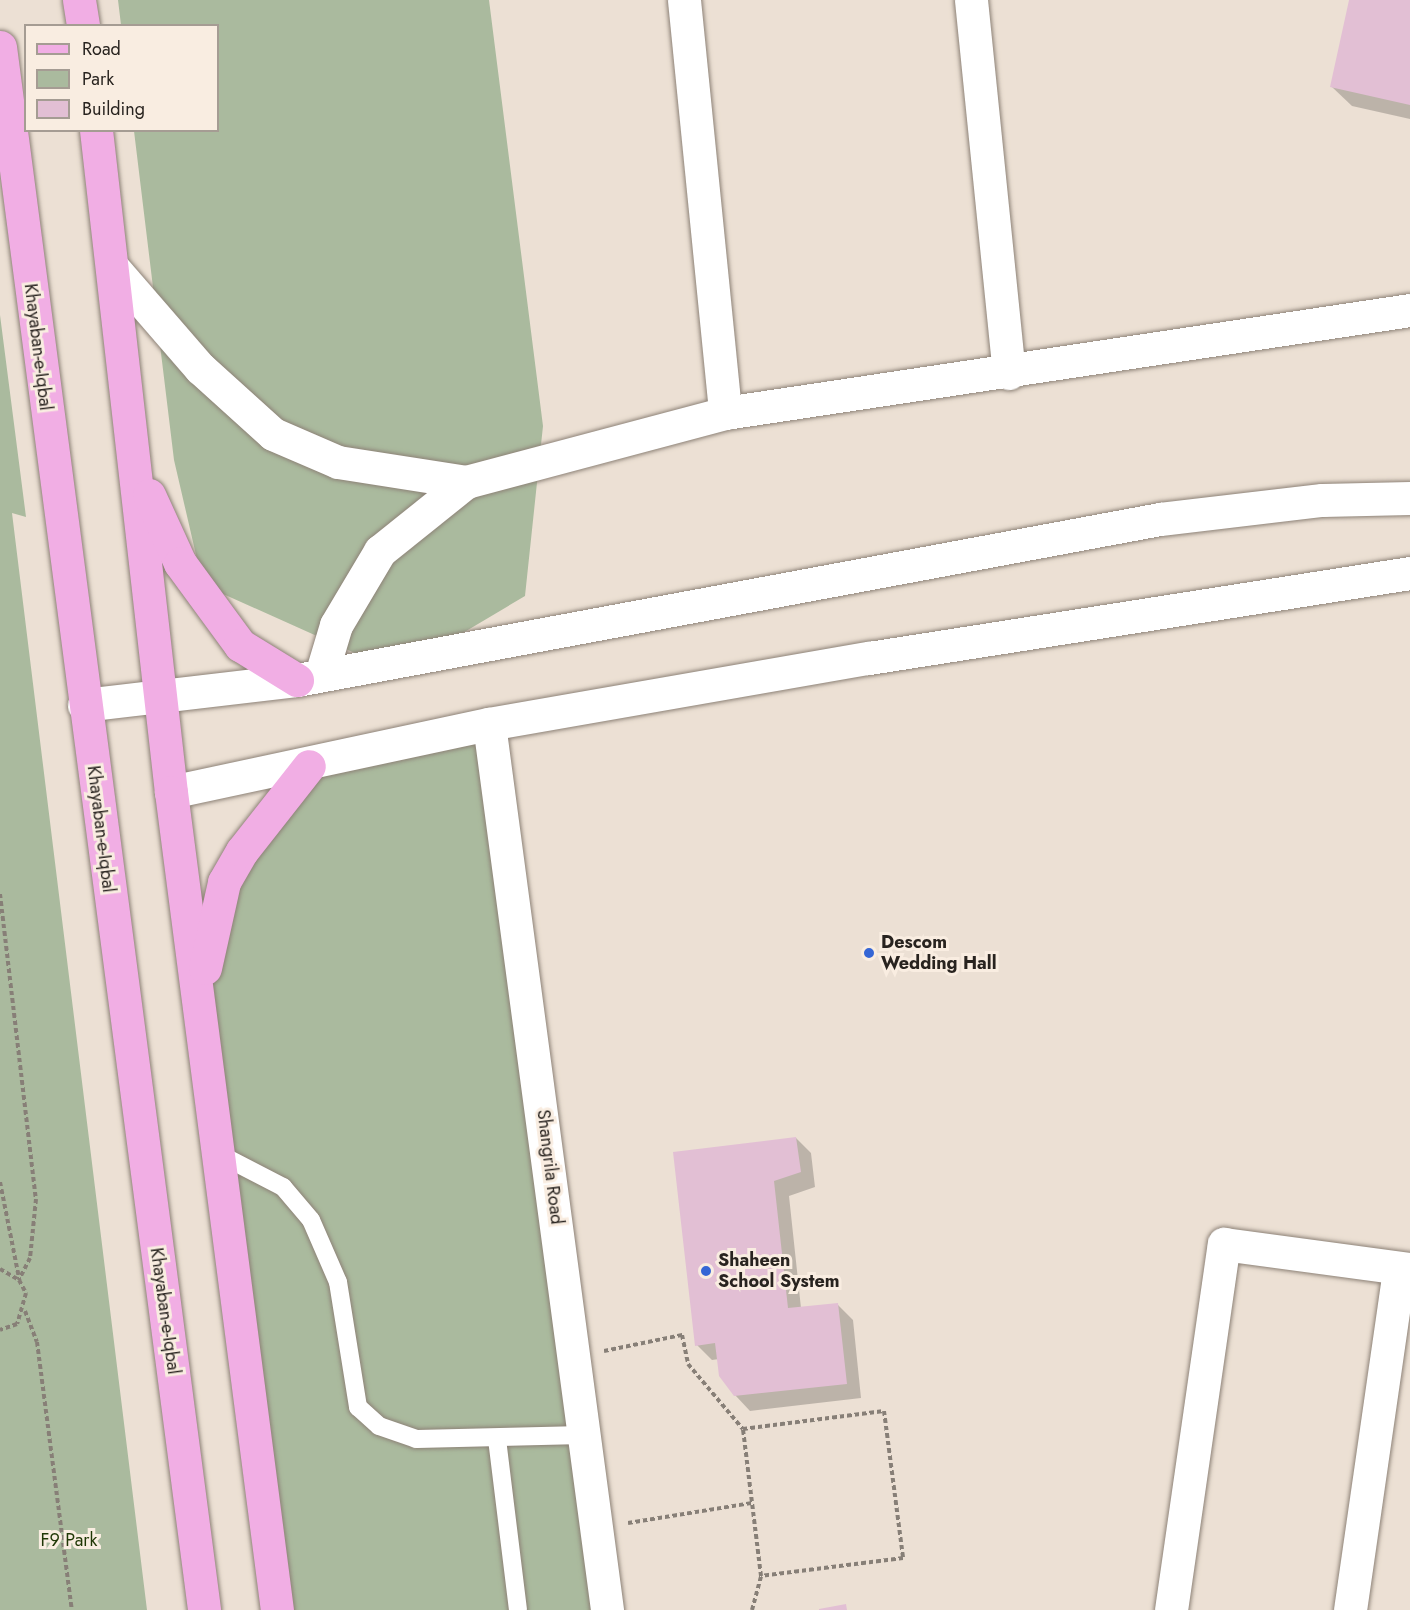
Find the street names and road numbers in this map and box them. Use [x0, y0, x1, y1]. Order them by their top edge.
street label: Khayaban-e-Iqbal [19, 282, 57, 412]
street label: Khayaban-e-Iqbal [82, 764, 120, 894]
street label: Shangrila Road [532, 1108, 568, 1226]
street label: Khayaban-e-Iqbal [145, 1246, 185, 1376]

